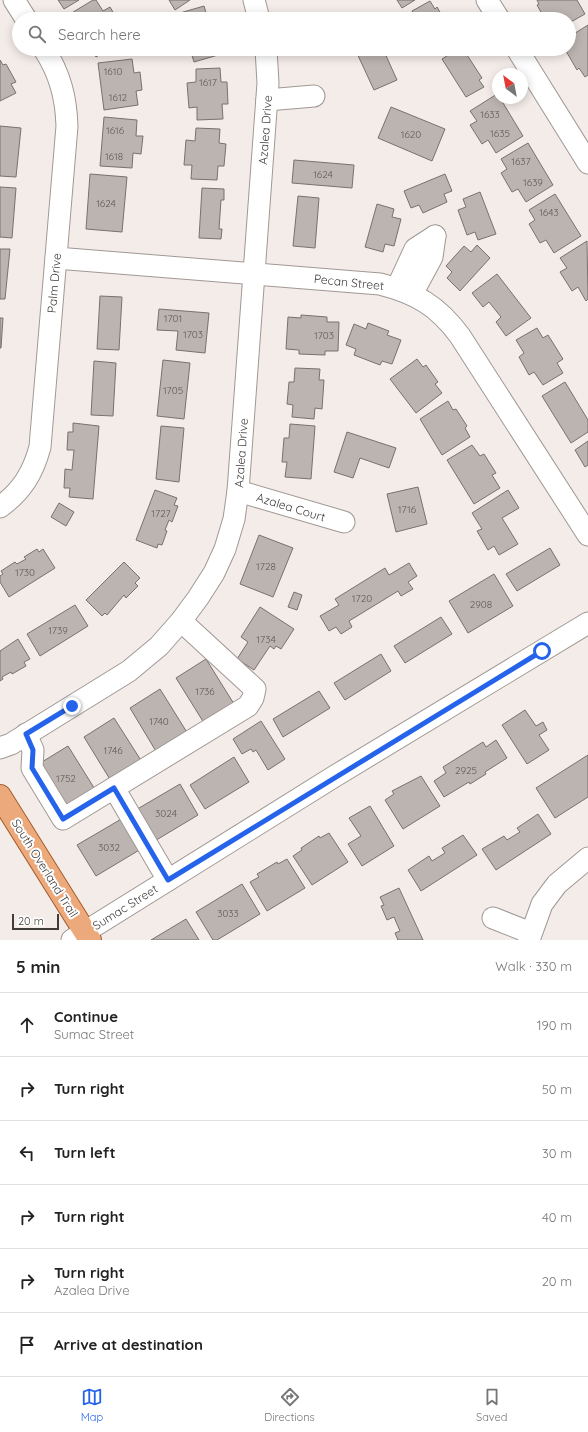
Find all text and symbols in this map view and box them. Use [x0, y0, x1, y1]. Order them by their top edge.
search box [12, 12, 576, 56]
icon: search [26, 23, 48, 45]
text: Search here [58, 25, 141, 44]
house number: 1610 [104, 65, 122, 78]
north arrow [492, 68, 528, 104]
house number: 1617 [199, 76, 217, 89]
house number: 1612 [109, 91, 128, 104]
street label: Azalea Drive [255, 95, 275, 165]
house number: 1633 [480, 108, 500, 121]
house number: 1616 [106, 124, 125, 137]
house number: 1635 [490, 127, 510, 140]
house number: 1620 [401, 128, 421, 141]
house number: 1618 [105, 150, 123, 163]
house number: 1637 [511, 155, 531, 168]
house number: 1624 [313, 168, 333, 181]
house number: 1639 [523, 176, 543, 189]
house number: 1624 [96, 197, 116, 210]
house number: 1643 [539, 206, 559, 219]
street label: Palm Drive [44, 252, 64, 314]
street label: Pecan Street [313, 271, 385, 293]
house number: 1701 [164, 312, 182, 325]
house number: 1703 [183, 328, 203, 341]
house number: 1703 [314, 329, 334, 342]
house number: 1705 [163, 384, 183, 397]
street label: Azalea Drive [231, 418, 251, 488]
street label: Azalea Court [255, 489, 327, 525]
house number: 1716 [398, 503, 417, 516]
house number: 1727 [151, 507, 171, 520]
house number: 1728 [256, 560, 276, 573]
house number: 1730 [15, 566, 35, 579]
house number: 1720 [352, 592, 372, 605]
house number: 2908 [470, 598, 492, 611]
house number: 1739 [48, 624, 68, 637]
house number: 1734 [256, 633, 276, 646]
route start [533, 642, 551, 660]
house number: 1736 [195, 685, 215, 698]
route end [63, 697, 81, 715]
house number: 1740 [149, 715, 169, 728]
house number: 1746 [103, 744, 123, 757]
house number: 2925 [455, 764, 477, 777]
house number: 1752 [56, 772, 76, 785]
house number: 3024 [155, 807, 177, 820]
street label: South Overland Trail [9, 816, 81, 920]
house number: 3032 [98, 841, 120, 854]
street label: Sumac Street [90, 881, 160, 933]
house number: 3033 [217, 907, 239, 920]
scale bar [12, 912, 59, 931]
text: 20 m [18, 914, 44, 928]
text: 5 min [16, 956, 60, 977]
text: Walk · 330 m [495, 958, 572, 974]
text: Continue [54, 1007, 118, 1026]
icon: ahead [16, 1014, 38, 1036]
text: 190 m [537, 1017, 572, 1033]
text: Sumac Street [54, 1026, 134, 1042]
icon: right [16, 1078, 38, 1100]
text: Turn right [54, 1079, 125, 1098]
text: 50 m [542, 1081, 572, 1097]
icon: left [16, 1142, 38, 1164]
text: Turn left [54, 1143, 116, 1162]
text: 30 m [542, 1145, 572, 1161]
icon: right [16, 1206, 38, 1228]
text: Turn right [54, 1207, 125, 1226]
text: 40 m [542, 1209, 572, 1225]
text: Turn right [54, 1263, 125, 1282]
icon: right [16, 1270, 38, 1292]
text: 20 m [542, 1273, 572, 1289]
text: Azalea Drive [54, 1282, 130, 1298]
icon: arrive [16, 1334, 38, 1356]
text: Arrive at destination [54, 1335, 203, 1354]
tab: Map [81, 1386, 103, 1424]
tab: Directions [264, 1386, 315, 1424]
tab: Saved [476, 1386, 507, 1424]

